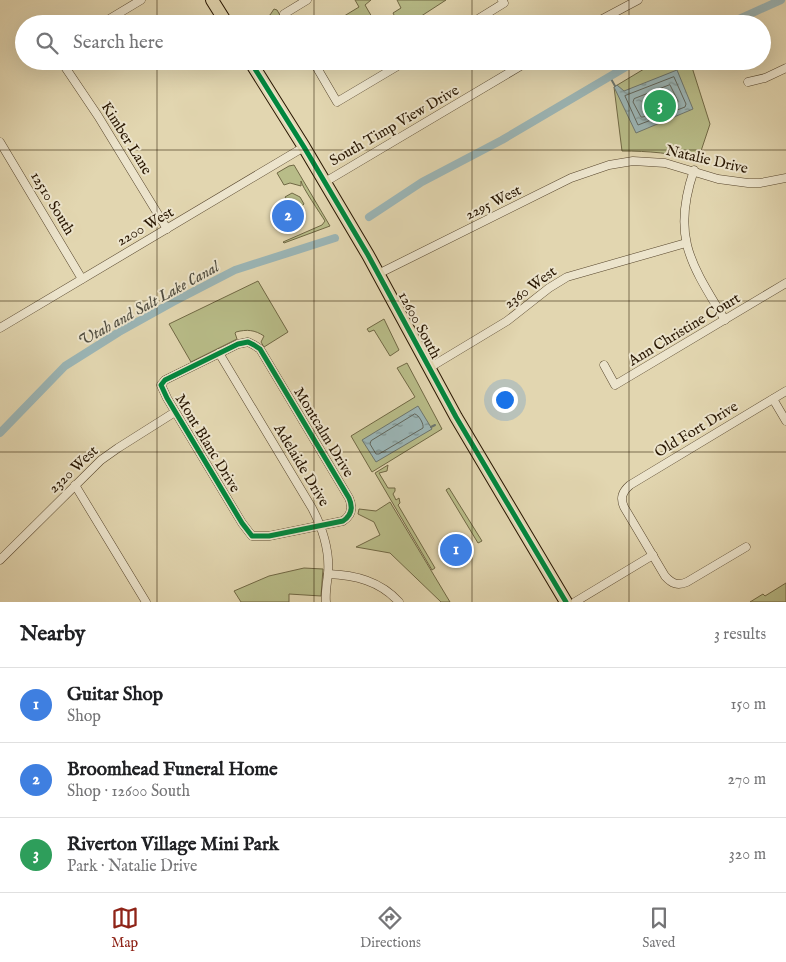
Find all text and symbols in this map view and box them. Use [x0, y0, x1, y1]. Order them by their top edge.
search box [15, 15, 771, 70]
icon: search [33, 29, 61, 57]
text: Search here [73, 31, 164, 55]
street label: South Timp View Drive [326, 81, 463, 170]
pin: 3 [644, 87, 676, 125]
street label: Kimber Lane [97, 98, 156, 178]
street label: Natalie Drive [664, 141, 750, 178]
street label: 12510 South [26, 168, 79, 239]
street label: 2295 West [462, 181, 524, 224]
pin: 2 [272, 197, 304, 235]
street label: 2200 West [113, 202, 177, 250]
water label: Utah and Salt Lake Canal [75, 257, 224, 352]
street label: 2360 West [500, 262, 560, 313]
street label: 12600 South [394, 288, 445, 362]
street label: Ann Christine Court [624, 288, 744, 371]
street label: Montcalm Drive [289, 384, 358, 481]
your location [492, 387, 518, 413]
street label: Mont Blanc Drive [171, 391, 244, 496]
street label: Old Fort Drive [651, 397, 742, 462]
street label: Adelaide Drive [269, 420, 334, 510]
street label: 2320 West [44, 442, 102, 497]
pin: 1 [440, 531, 472, 569]
text: Nearby [20, 621, 85, 648]
text: 3 results [714, 625, 766, 645]
text: Guitar Shop [67, 683, 163, 707]
text: 1 [33, 695, 39, 715]
text: 150 m [731, 695, 766, 715]
text: Shop [67, 707, 101, 727]
text: Broomhead Funeral Home [67, 758, 278, 782]
text: 2 [32, 770, 40, 790]
text: 270 m [727, 770, 766, 790]
text: Shop · 12600 South [67, 782, 190, 802]
text: Riverton Village Mini Park [67, 833, 279, 857]
text: 3 [33, 845, 39, 865]
text: 320 m [729, 845, 766, 865]
text: Park · Natalie Drive [67, 857, 197, 877]
tab: Map [111, 904, 139, 952]
tab: Directions [360, 904, 421, 952]
tab: Saved [642, 904, 675, 952]

